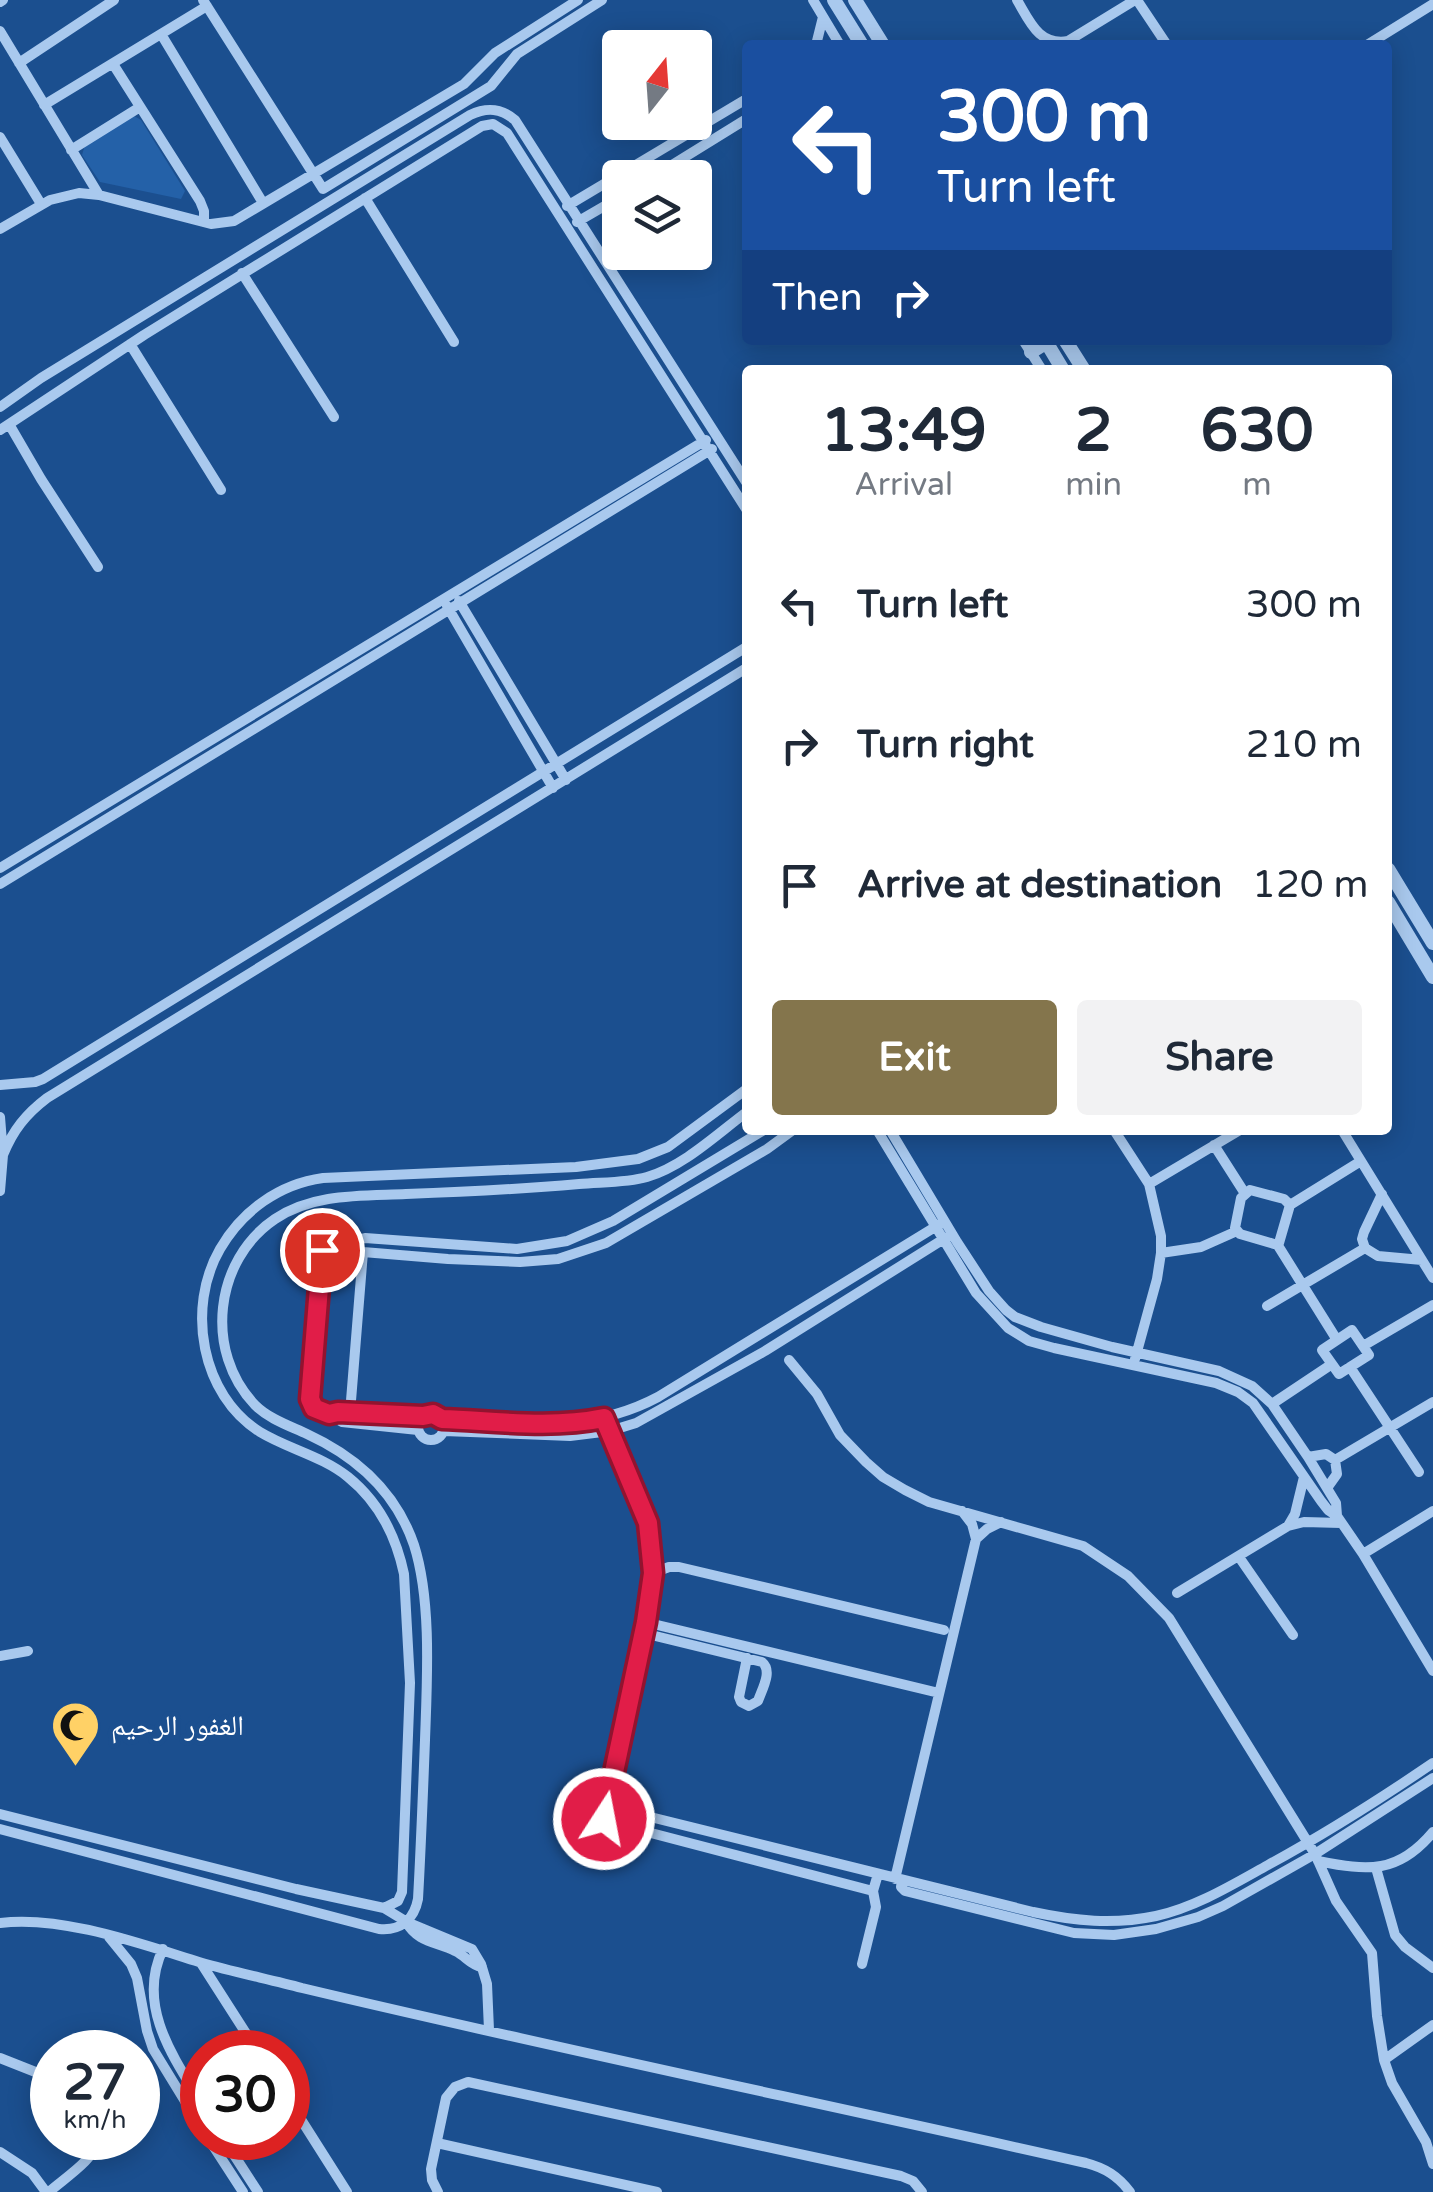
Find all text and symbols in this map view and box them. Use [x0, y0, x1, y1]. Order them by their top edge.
north arrow [602, 30, 712, 140]
map controls [602, 30, 712, 270]
text: 300 m [937, 76, 1151, 160]
icon: left [772, 80, 902, 210]
button: layers [602, 160, 712, 270]
text: Turn left [937, 161, 1116, 215]
icon: right [883, 270, 938, 325]
text: Then [772, 275, 863, 321]
text: 13:49 [820, 395, 987, 467]
text: 2 [1075, 395, 1112, 467]
text: 630 [1200, 395, 1314, 467]
text: Arrival [854, 466, 953, 504]
text: min [1065, 466, 1122, 504]
text: m [1242, 466, 1272, 504]
icon: left [772, 578, 827, 633]
text: Turn left [857, 582, 1008, 628]
text: 300 m [1246, 582, 1362, 628]
icon: right [772, 718, 827, 773]
text: Turn right [857, 722, 1034, 768]
text: 210 m [1246, 722, 1362, 768]
icon: arrive [772, 858, 827, 913]
text: Arrive at destination [857, 862, 1222, 908]
text: 120 m [1252, 862, 1368, 908]
button: Exit [772, 1000, 1057, 1115]
button: Share [1077, 1000, 1362, 1115]
pin [280, 1208, 365, 1293]
icon: arrive [295, 1223, 350, 1278]
mosque icon: الغفور الرحيم [50, 1700, 102, 1768]
place label: الغفور الرحيم [111, 1709, 244, 1744]
position arrow [552, 1767, 656, 1871]
speed limit sign: 30 [180, 2030, 310, 2160]
text: 27 [64, 2053, 126, 2113]
text: km/h [64, 2105, 126, 2135]

